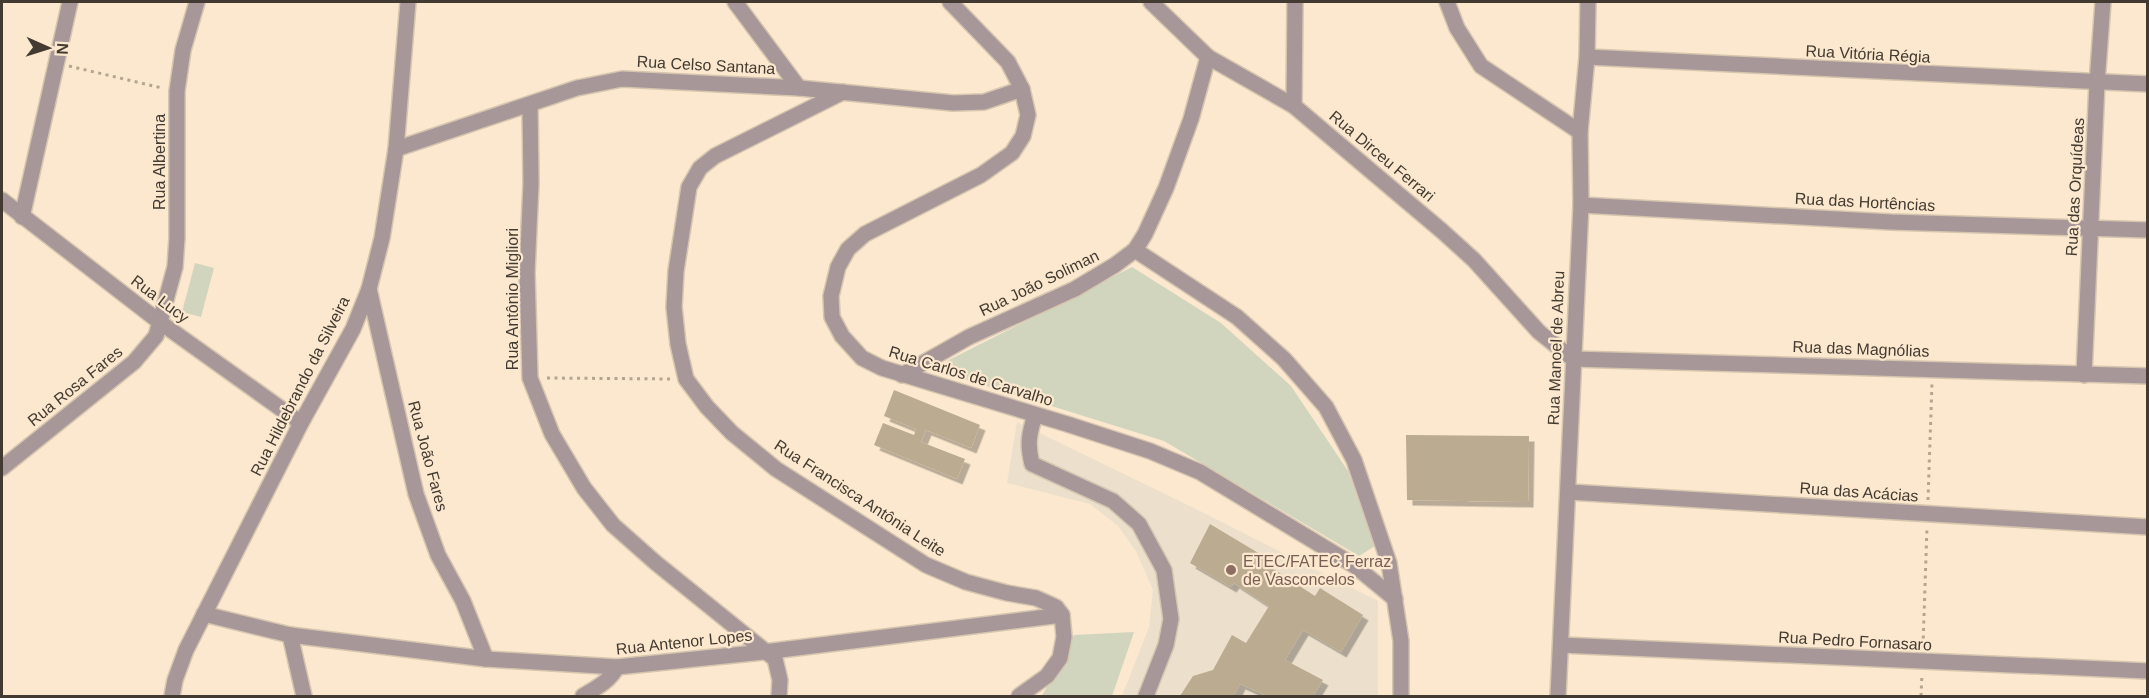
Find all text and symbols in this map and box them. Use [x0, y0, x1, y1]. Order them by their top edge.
north arrow [18, 18, 78, 78]
street label: Rua Vitória Régia [1805, 42, 1931, 66]
text: N [54, 43, 71, 55]
street label: Rua Celso Santana [636, 53, 776, 77]
street label: Rua Dirceu Ferrari [1326, 107, 1438, 205]
street label: Rua Albertina [151, 114, 168, 210]
street label: Rua das Orquídeas [2063, 117, 2087, 257]
street label: Rua das Hortências [1794, 190, 1936, 214]
street label: Rua Antônio Migliori [504, 228, 521, 370]
street label: Rua João Soliman [977, 247, 1101, 319]
street label: Rua Manoel de Abreu [1545, 270, 1567, 426]
street label: Rua Lucy [128, 272, 192, 326]
street label: Rua Hildebrando da Silveira [247, 293, 353, 479]
street label: Rua das Magnólias [1792, 338, 1930, 360]
street label: Rua Rosa Fares [24, 343, 126, 429]
street label: Rua Carlos de Carvalho [887, 343, 1055, 409]
street label: Rua João Fares [405, 399, 451, 513]
street label: Rua Francisca Antônia Leite [771, 436, 949, 560]
street label: Rua das Acácias [1799, 479, 1919, 505]
place label: ETEC/FATEC Ferraz de Vasconcelos [1243, 553, 1391, 588]
marker: ETEC/FATEC Ferraz de Vasconcelos [1224, 563, 1238, 577]
street label: Rua Antenor Lopes [615, 626, 753, 658]
street label: Rua Pedro Fornasaro [1778, 628, 1932, 654]

